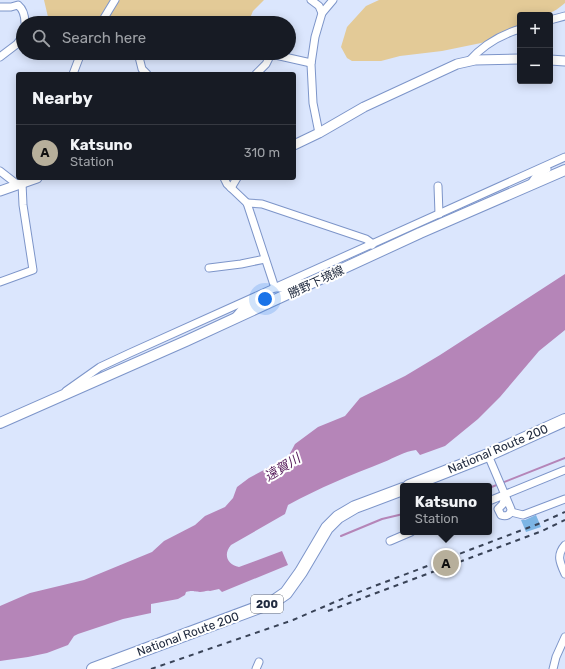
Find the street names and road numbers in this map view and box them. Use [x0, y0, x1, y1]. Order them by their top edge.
street label: 勝野下境線 [286, 263, 346, 301]
street label: National Route 200 [446, 422, 550, 476]
road number: 200 [251, 595, 283, 613]
street label: National Route 200 [135, 609, 241, 659]

